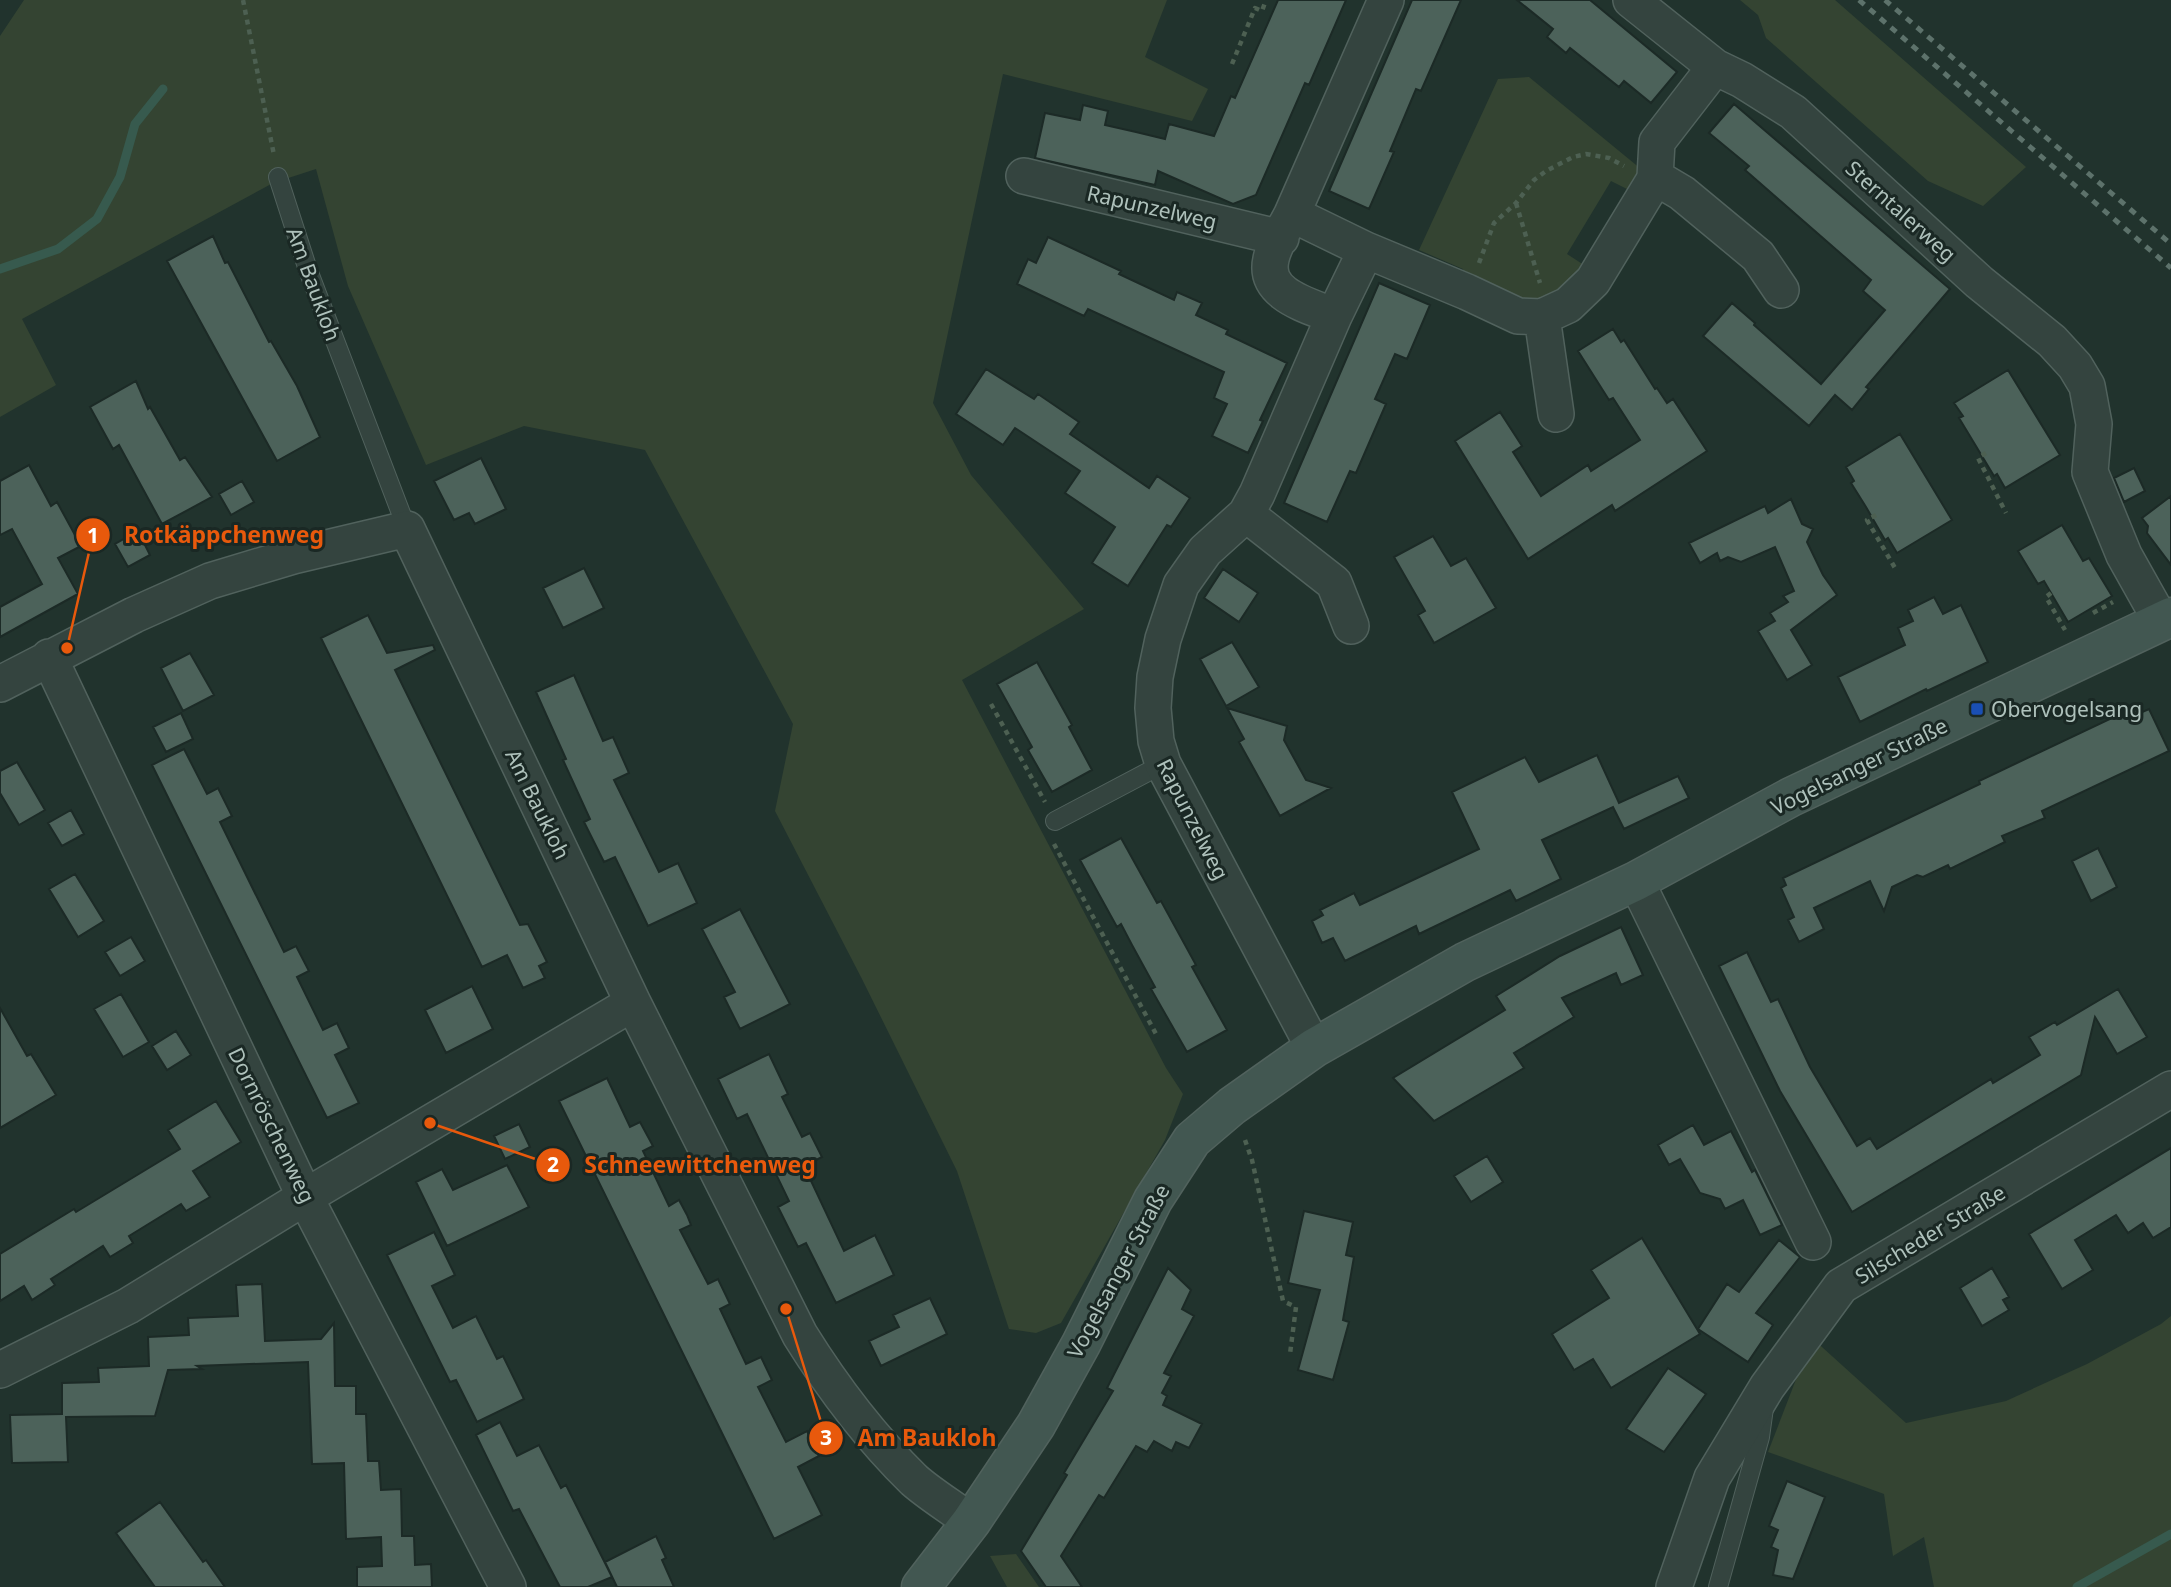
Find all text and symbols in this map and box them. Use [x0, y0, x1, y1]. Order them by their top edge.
street label: Sterntalerweg [1840, 154, 1962, 268]
street label: Rapunzelweg [1084, 178, 1220, 236]
street label: Am Baukloh [280, 223, 348, 345]
callout: Rotkäppchenweg [75, 513, 338, 557]
text: Rotkäppchenweg [124, 518, 324, 550]
text: 1 [87, 521, 99, 549]
place label: Obervogelsang [1991, 695, 2142, 723]
marker: Obervogelsang [1969, 701, 1985, 717]
street label: Vogelsanger Straße [1766, 711, 1952, 821]
street label: Am Baukloh [499, 744, 577, 864]
street label: Rapunzelweg [1151, 754, 1235, 884]
street label: Dornröschenweg [222, 1043, 322, 1207]
callout: Schneewittchenweg [536, 1143, 830, 1187]
text: Schneewittchenweg [584, 1148, 816, 1180]
text: 2 [547, 1150, 559, 1178]
street label: Silscheder Straße [1850, 1178, 2010, 1290]
street label: Vogelsanger Straße [1060, 1179, 1176, 1363]
callout: Am Baukloh [809, 1416, 1010, 1460]
text: Am Baukloh [858, 1421, 996, 1453]
text: 3 [820, 1423, 832, 1451]

